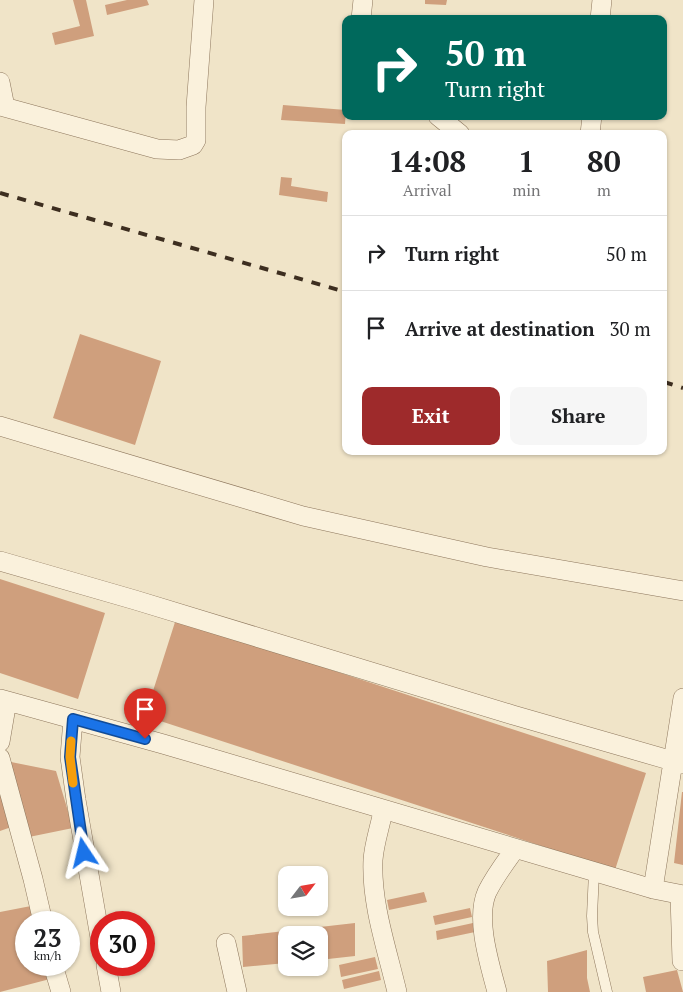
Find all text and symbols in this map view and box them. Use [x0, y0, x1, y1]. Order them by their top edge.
text: 50 m [445, 30, 526, 76]
icon: right [362, 35, 427, 100]
text: Turn right [445, 74, 545, 103]
text: 14:08 [388, 141, 466, 181]
text: 1 [518, 141, 535, 181]
text: 80 [587, 141, 621, 181]
text: Arrival [403, 179, 452, 201]
text: min [513, 179, 541, 201]
text: m [597, 179, 611, 201]
icon: right [362, 239, 390, 267]
text: Turn right [405, 241, 499, 266]
text: 50 m [606, 241, 647, 266]
icon: arrive [362, 314, 390, 342]
text: Arrive at destination [405, 316, 594, 341]
text: 30 m [609, 316, 651, 341]
button: Exit [362, 387, 500, 445]
button: Share [510, 387, 647, 445]
pin [124, 688, 166, 739]
icon: arrive [131, 695, 159, 723]
position arrow [57, 826, 109, 878]
north arrow [278, 866, 328, 916]
map controls [278, 866, 328, 976]
speed limit sign: 30 [90, 911, 155, 976]
text: 23 [33, 921, 62, 954]
button: layers [278, 926, 328, 976]
text: km/h [34, 948, 61, 963]

